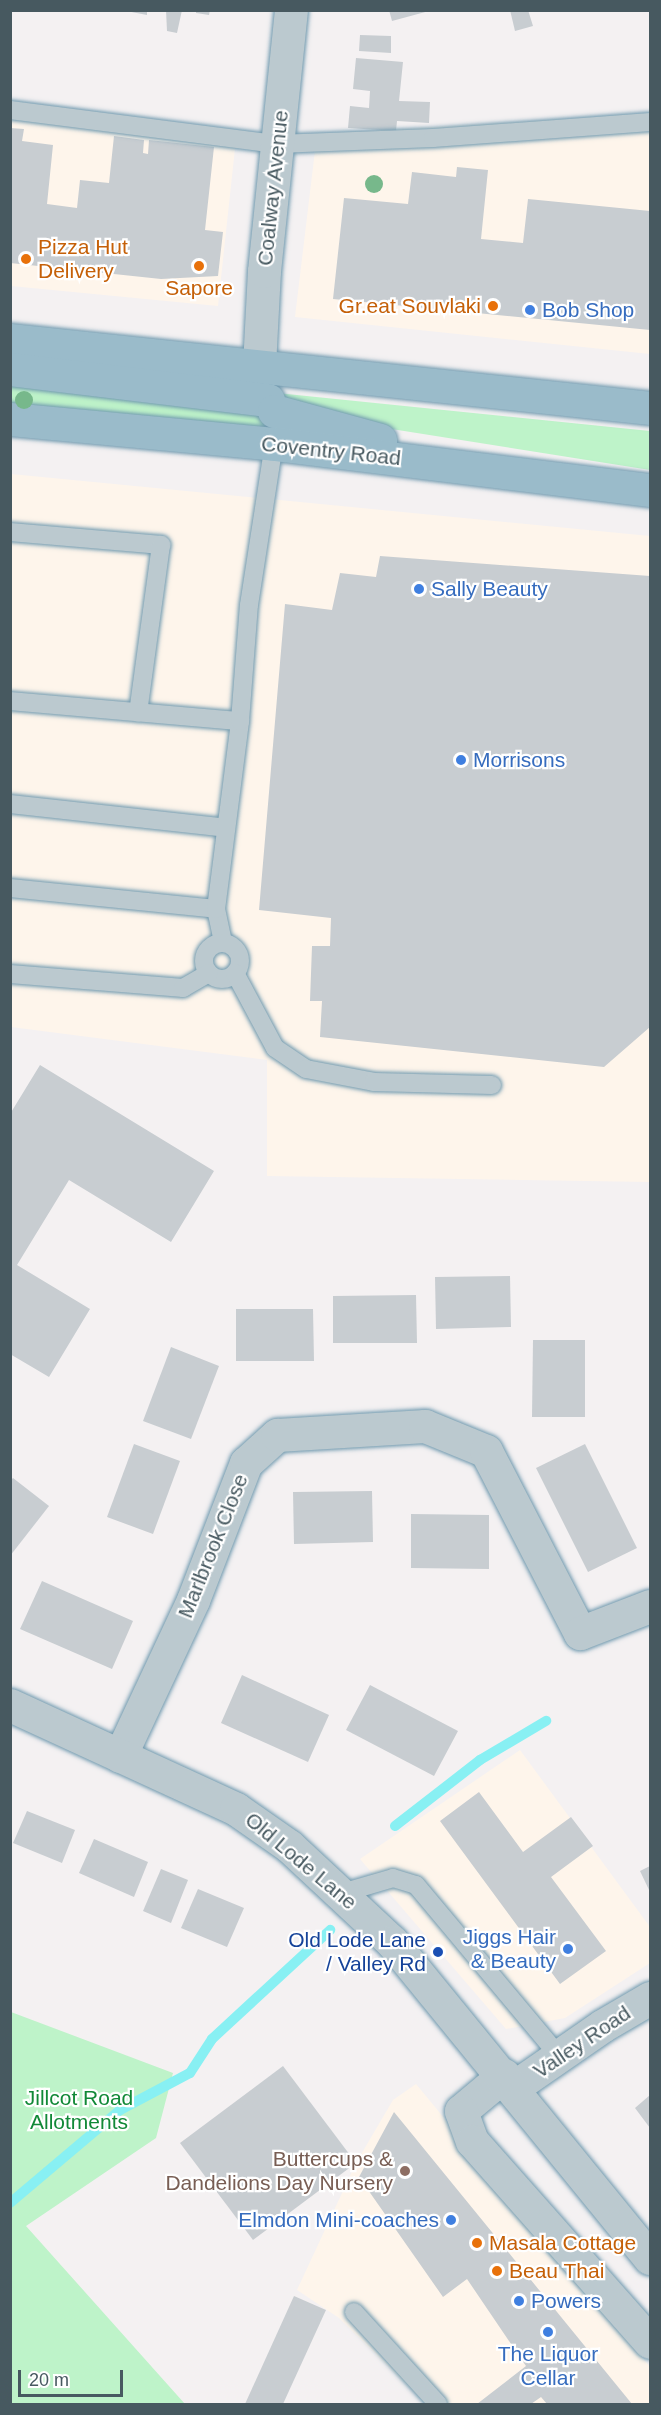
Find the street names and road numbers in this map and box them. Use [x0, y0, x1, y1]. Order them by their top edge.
street label: Coalway Avenue [252, 109, 294, 267]
street label: Coventry Road [260, 431, 402, 471]
street label: Marlbrook Close [173, 1470, 253, 1622]
street label: Old Lode Lane [240, 1807, 362, 1915]
street label: Valley Road [529, 2000, 635, 2084]

